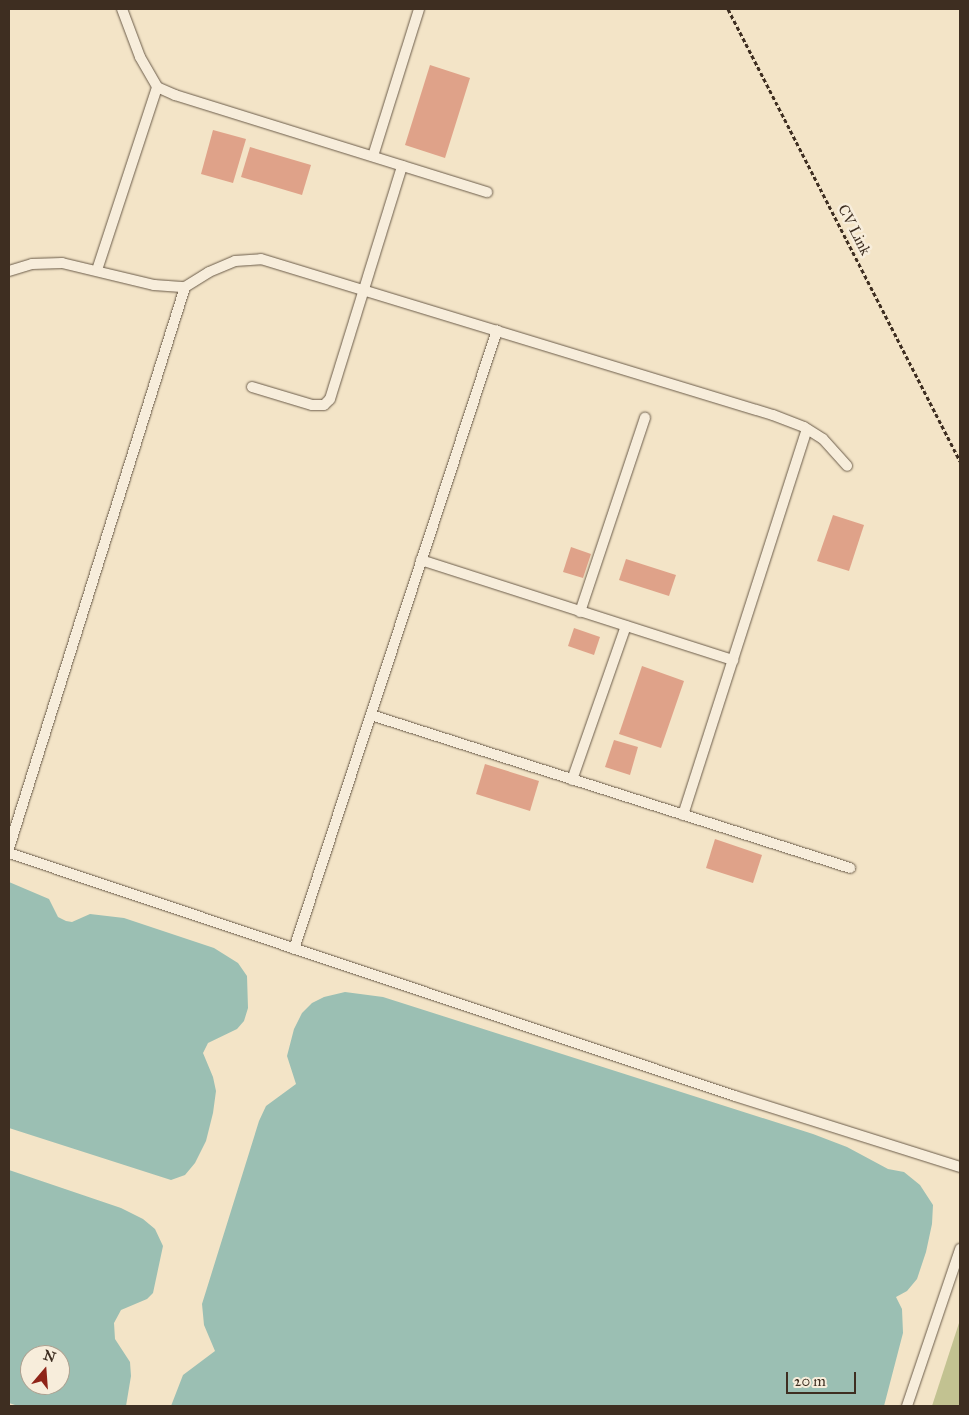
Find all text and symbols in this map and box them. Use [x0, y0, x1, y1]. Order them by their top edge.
street label: CV Link [834, 202, 874, 258]
north arrow [20, 1345, 70, 1395]
text: N [41, 1346, 58, 1366]
scale bar [789, 1362, 859, 1394]
text: 20 m [794, 1372, 826, 1390]

